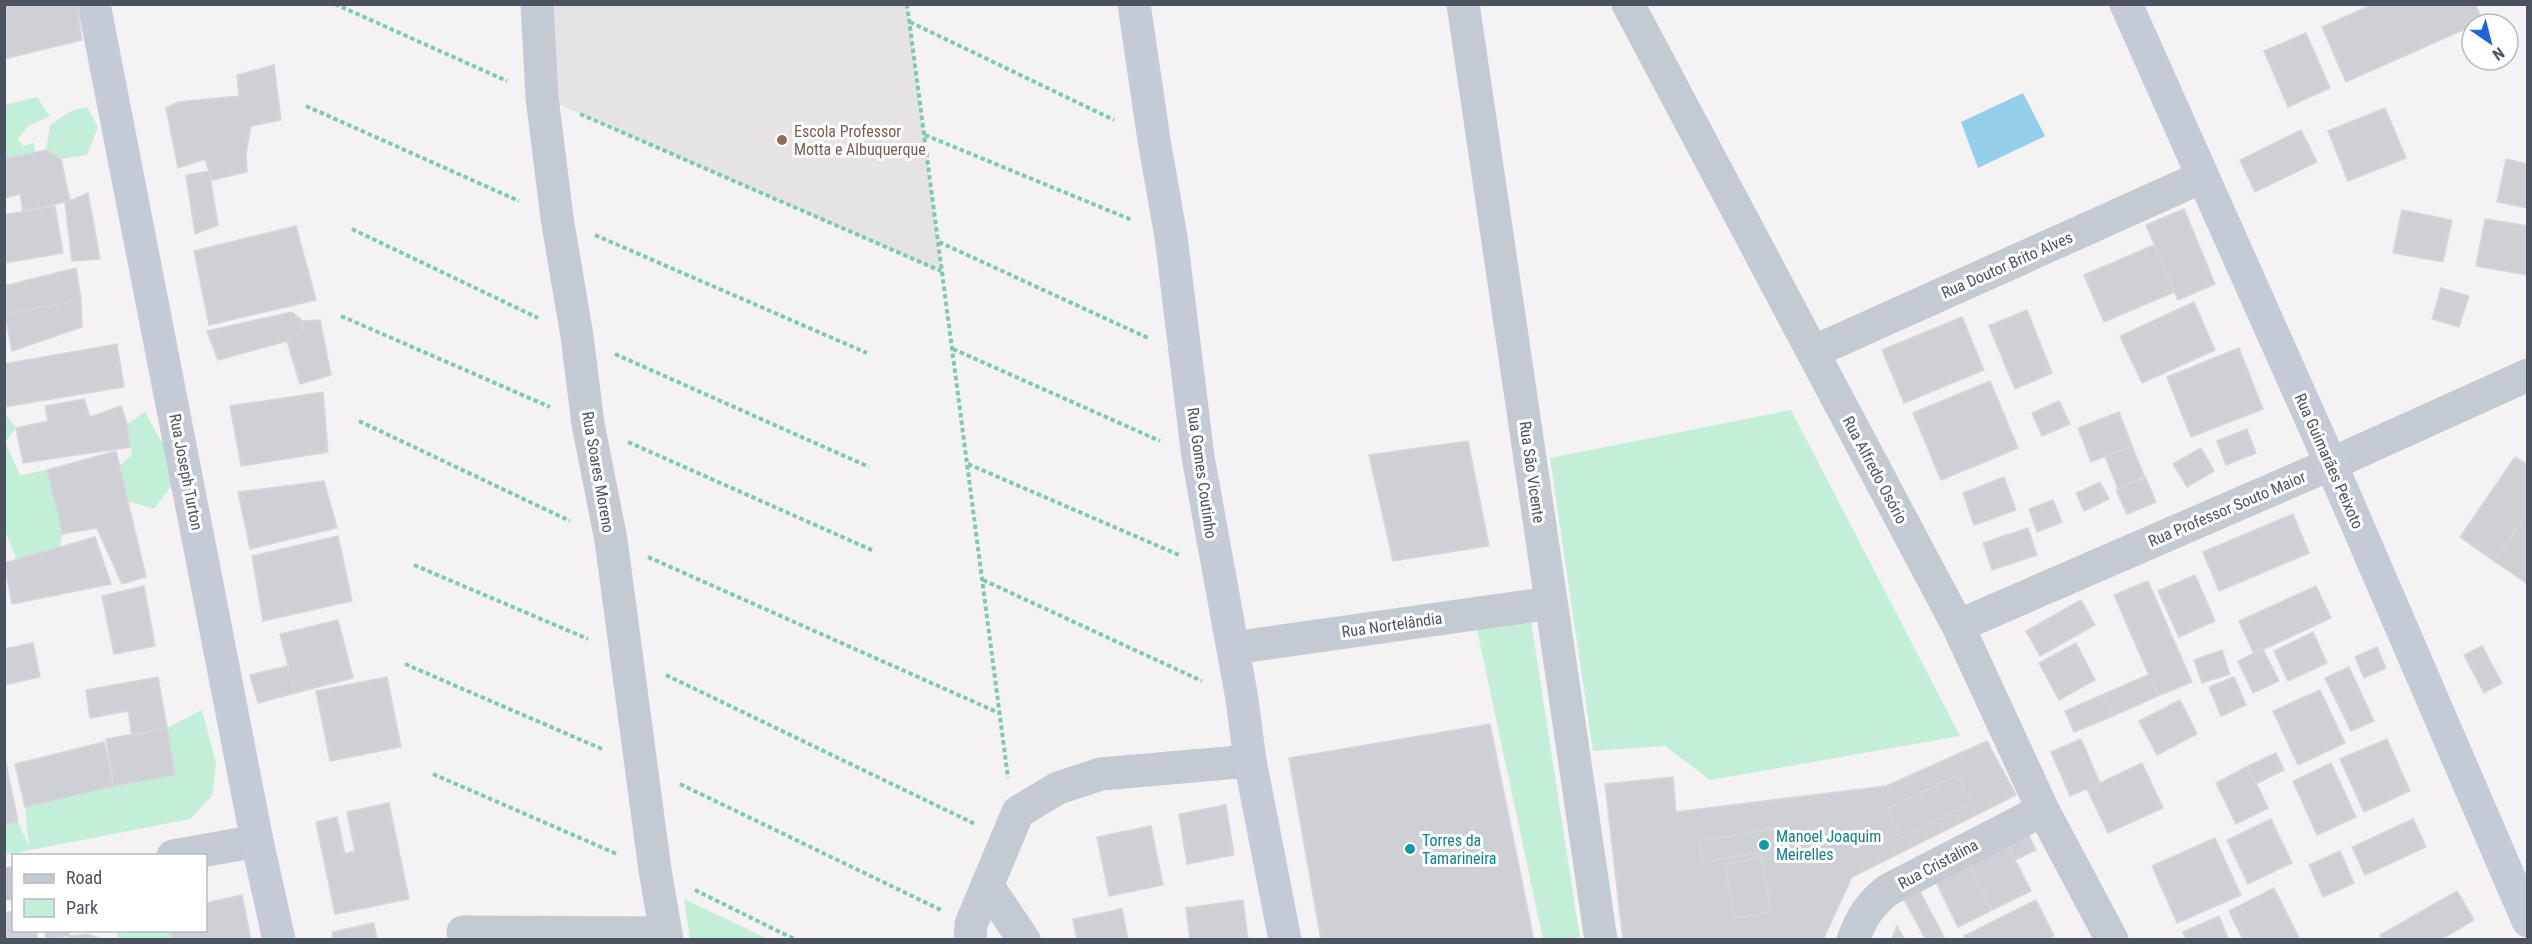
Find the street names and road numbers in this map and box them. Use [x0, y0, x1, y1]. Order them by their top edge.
street label: Rua Doutor Brito Alves [1938, 228, 2076, 302]
street label: Rua Guimarães Peixoto [2291, 390, 2367, 532]
street label: Rua Gomes Coutinho [1183, 406, 1221, 540]
street label: Rua Soares Moreno [578, 410, 618, 534]
street label: Rua Joseph Turton [165, 412, 207, 532]
street label: Rua Alfredo Osório [1839, 413, 1911, 527]
street label: Rua São Vicente [1515, 420, 1549, 524]
street label: Rua Professor Souto Maior [2145, 467, 2309, 551]
street label: Rua Nortelândia [1340, 609, 1444, 641]
street label: Rua Cristalina [1895, 835, 1981, 893]

